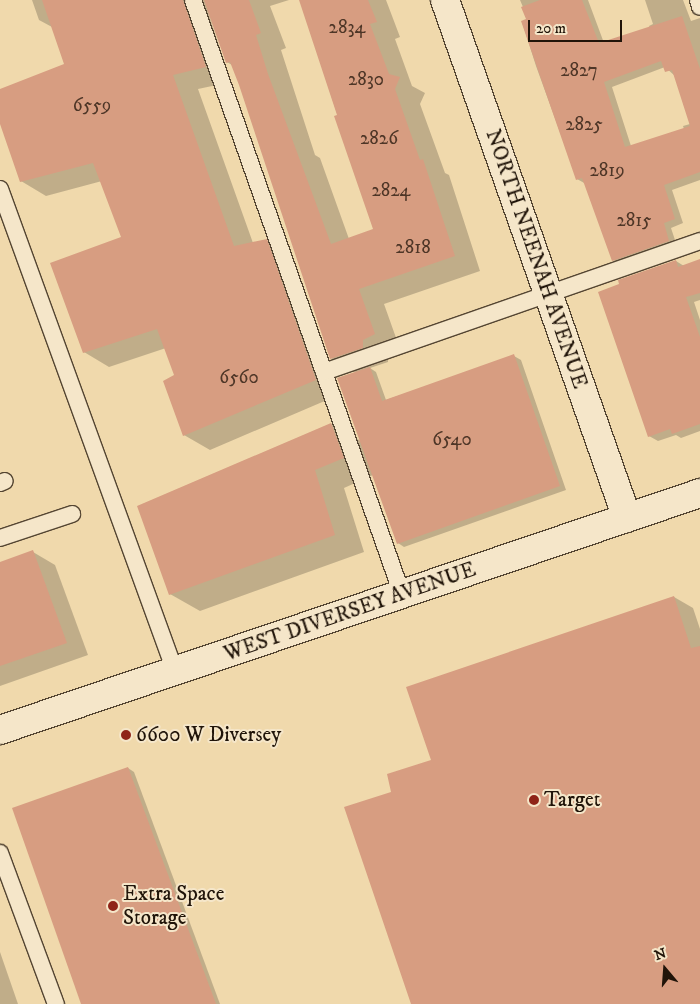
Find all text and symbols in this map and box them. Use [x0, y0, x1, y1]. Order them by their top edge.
scale bar [530, 10, 624, 42]
house number: 2834 [329, 17, 365, 39]
text: 20 m [536, 19, 566, 38]
house number: 2827 [560, 60, 598, 82]
house number: 2830 [348, 69, 384, 91]
house number: 6559 [73, 95, 111, 117]
house number: 2825 [565, 114, 603, 136]
street label: NORTH NEENAH AVENUE [480, 126, 592, 392]
house number: 2826 [360, 128, 398, 150]
house number: 2819 [589, 160, 625, 182]
house number: 2824 [371, 180, 411, 202]
house number: 2815 [616, 210, 652, 232]
house number: 2818 [395, 237, 431, 259]
house number: 6560 [219, 367, 259, 389]
house number: 6540 [432, 429, 472, 451]
street label: WEST DIVERSEY AVENUE [221, 557, 479, 667]
place label: 6600 W Diversey [136, 722, 281, 748]
marker: 6600 W Diversey [120, 729, 132, 741]
place label: Target [544, 787, 600, 813]
marker: Target [528, 794, 540, 806]
place label: Extra Space Storage [123, 881, 224, 931]
marker: Extra Space Storage [107, 900, 119, 912]
north arrow [640, 944, 690, 994]
text: N [652, 944, 669, 965]

